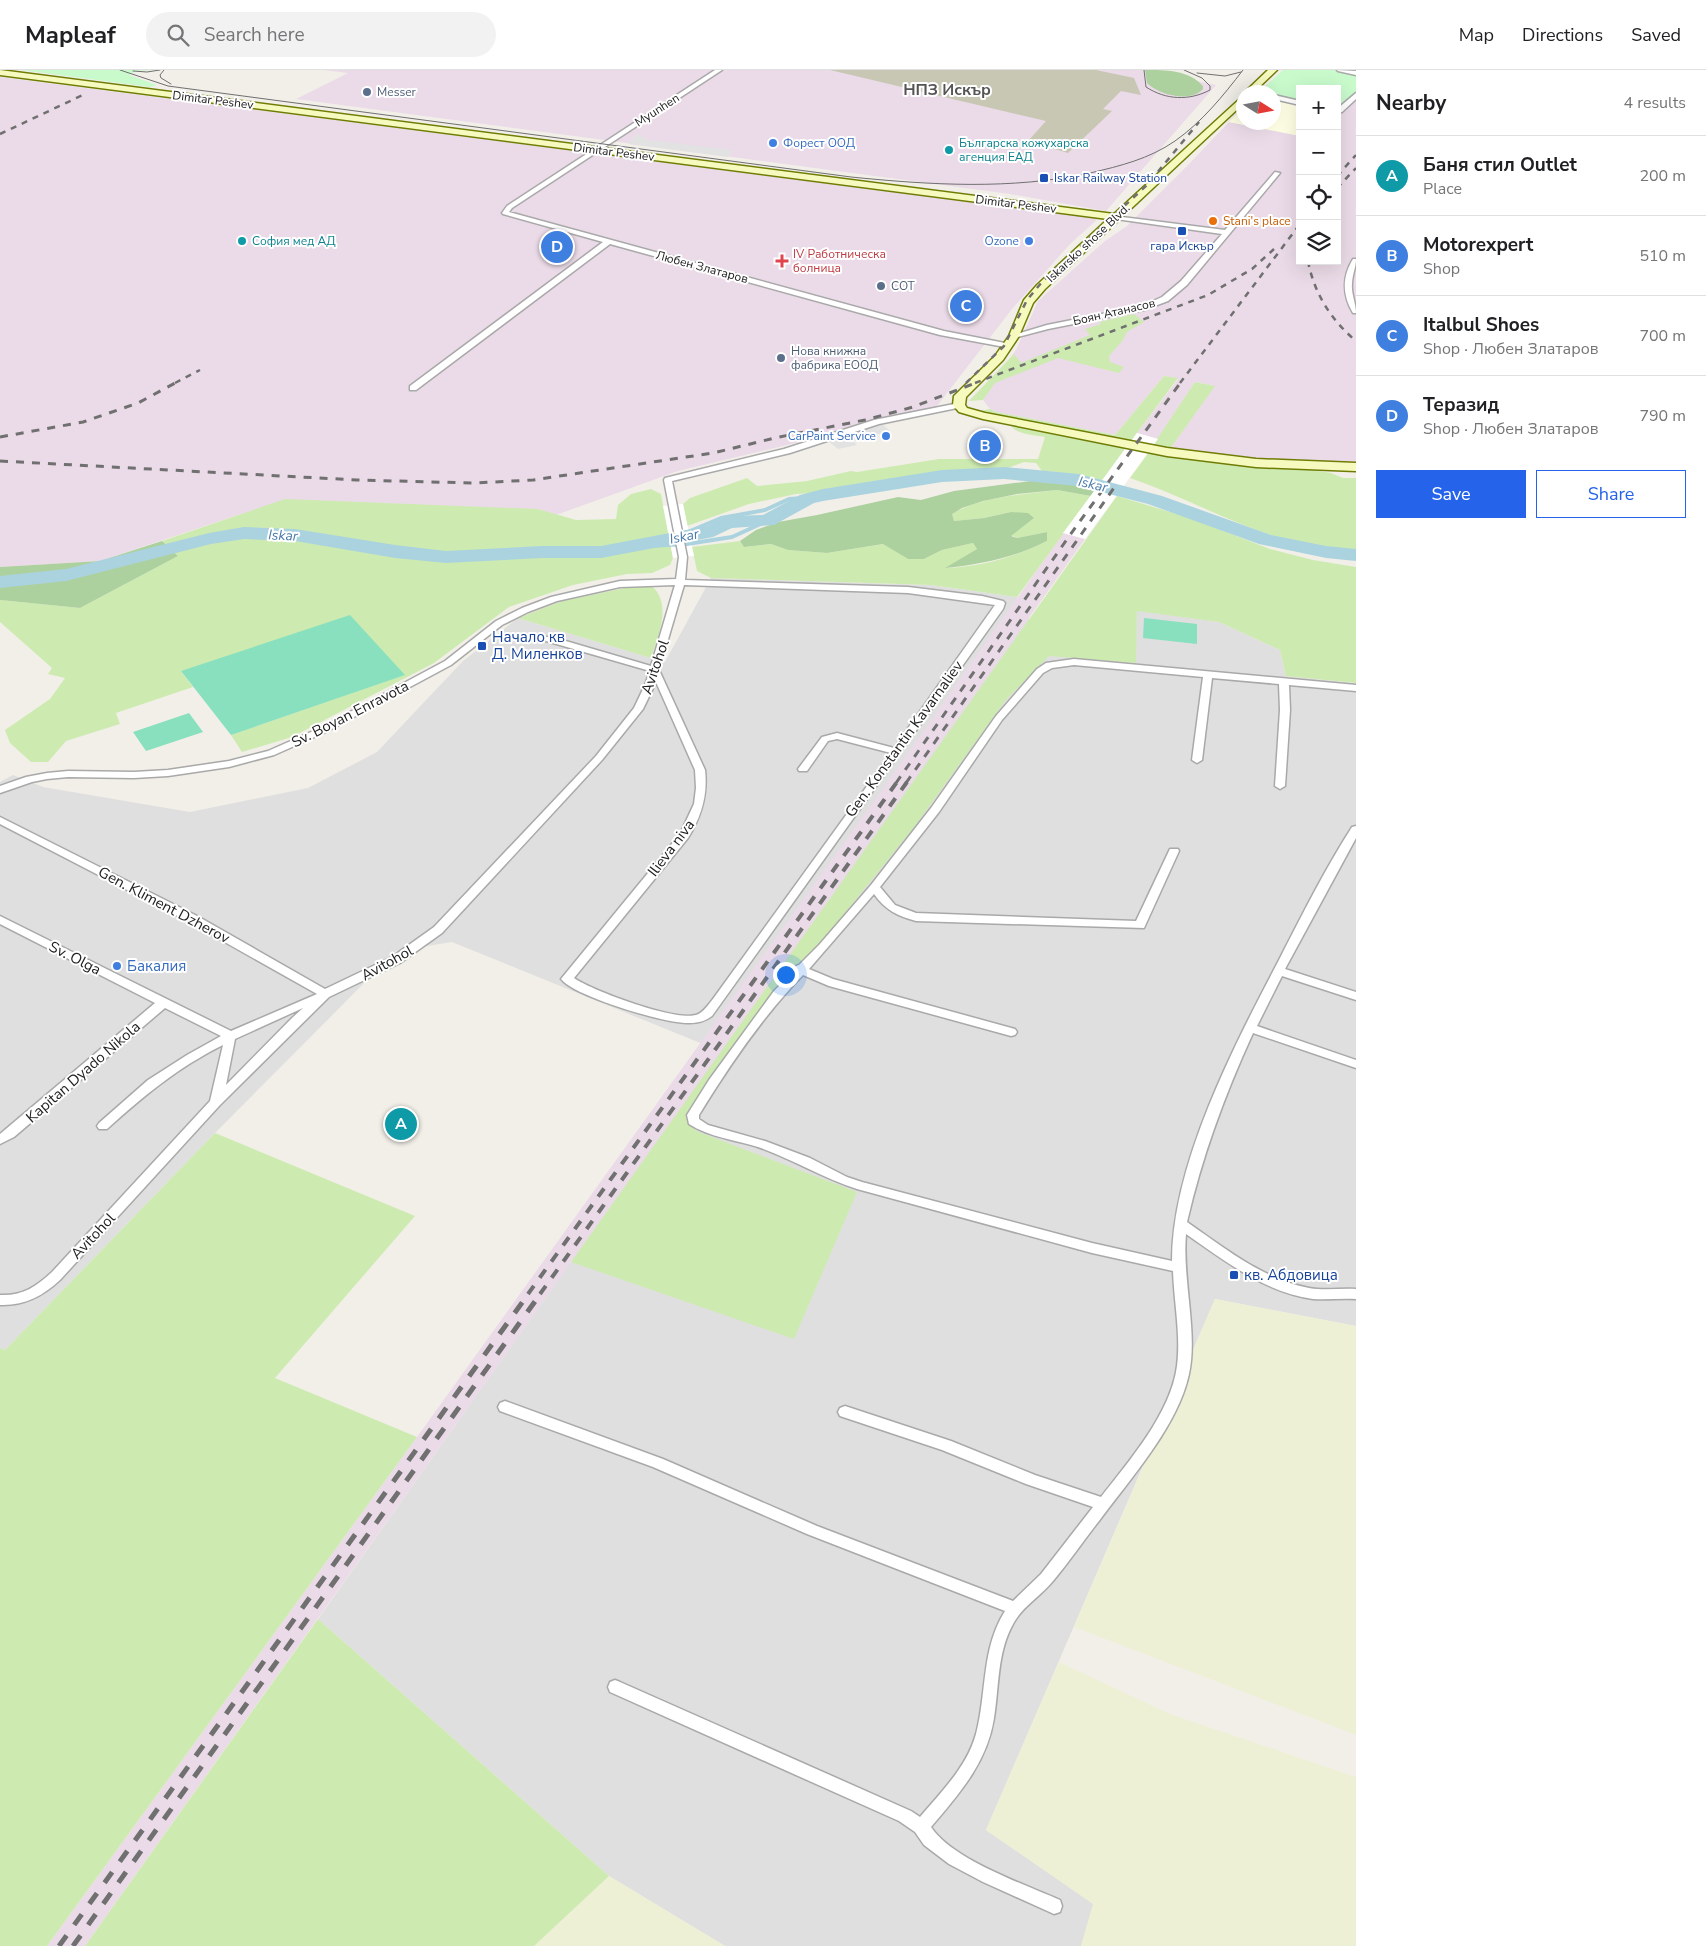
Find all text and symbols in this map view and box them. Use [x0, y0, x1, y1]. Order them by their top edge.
search box [146, 12, 496, 57]
text: Mapleaf [25, 19, 116, 51]
icon: search [164, 21, 192, 49]
text: Search here [204, 22, 305, 48]
text: Map [1459, 23, 1494, 47]
text: Directions [1522, 23, 1603, 47]
text: Saved [1631, 23, 1681, 47]
district label: НПЗ Искър [903, 79, 991, 101]
place label: Messer [377, 84, 417, 100]
north arrow [1236, 85, 1281, 130]
map controls [1296, 85, 1341, 265]
button: + [1296, 85, 1341, 130]
marker: Messer [361, 86, 373, 98]
street label: Dimitar Peshev [172, 87, 255, 113]
text: Nearby [1376, 89, 1446, 117]
street label: Myunhen [632, 90, 682, 130]
text: 4 results [1624, 92, 1686, 114]
button: − [1296, 130, 1341, 175]
place label: Форест ООД [783, 135, 856, 151]
place label: Българска кожухарска агенция ЕАД [959, 135, 1089, 165]
marker: Форест ООД [767, 137, 779, 149]
street label: Dimitar Peshev [573, 139, 656, 165]
marker: Българска кожухарска агенция ЕАД [943, 144, 955, 156]
text: Баня стил Outlet [1423, 152, 1577, 178]
text: A [1386, 165, 1398, 187]
text: 200 m [1639, 165, 1686, 187]
place label: Iskar Railway Station [1054, 170, 1167, 186]
marker: Iskar Railway Station [1038, 172, 1050, 184]
button: locate [1296, 175, 1341, 220]
text: Place [1423, 178, 1462, 200]
street label: Dimitar Peshev [975, 191, 1058, 217]
street label: Iskarsko shose Blvd. [1043, 200, 1133, 286]
place label: Stani's place [1223, 213, 1291, 229]
marker: Stani's place [1207, 215, 1219, 227]
button: layers [1296, 220, 1341, 265]
marker: гара Искър [1176, 225, 1188, 237]
pin: D [541, 228, 573, 266]
text: Motorexpert [1423, 232, 1533, 258]
place label: София мед АД [252, 233, 336, 249]
place label: Ozone [984, 233, 1019, 249]
marker: София мед АД [236, 235, 248, 247]
marker: Ozone [1023, 235, 1035, 247]
place label: гара Искър [1150, 238, 1214, 254]
text: B [1386, 245, 1398, 267]
text: 510 m [1639, 245, 1686, 267]
place label: IV Работническа болница [793, 246, 886, 276]
street label: Любен Златаров [654, 247, 750, 287]
marker: IV Работническа болница [775, 254, 789, 268]
text: Shop [1423, 258, 1460, 280]
place label: СОТ [891, 278, 916, 294]
marker: СОТ [875, 280, 887, 292]
pin: C [950, 287, 982, 325]
street label: Боян Атанасов [1071, 295, 1157, 329]
text: Italbul Shoes [1423, 312, 1539, 338]
text: C [1387, 325, 1397, 347]
text: 700 m [1639, 325, 1686, 347]
text: Shop · Любен Златаров [1423, 338, 1599, 360]
place label: Нова книжна фабрика ЕООД [791, 343, 879, 373]
marker: Нова книжна фабрика ЕООД [775, 352, 787, 364]
text: Теразид [1423, 392, 1499, 418]
text: D [1386, 405, 1398, 427]
text: 790 m [1639, 405, 1686, 427]
text: Shop · Любен Златаров [1423, 418, 1599, 440]
pin: B [969, 427, 1001, 465]
place label: CarPaint Service [788, 428, 876, 444]
marker: CarPaint Service [880, 430, 892, 442]
button: Save [1376, 470, 1526, 518]
button: Share [1536, 470, 1686, 518]
water label: Iskar [1076, 472, 1110, 497]
water label: Iskar [668, 524, 701, 549]
water label: Iskar [268, 525, 299, 546]
place label: Начало кв Д. Миленков [492, 627, 583, 664]
street label: Avitohol [636, 636, 674, 697]
marker: Начало кв Д. Миленков [476, 640, 488, 652]
street label: Gen. Konstantin Kavarnaliev [840, 657, 968, 821]
street label: Sv. Boyan Enravota [288, 676, 412, 752]
street label: Ilieva niva [643, 815, 699, 881]
street label: Gen. Kliment Dzherov [95, 862, 233, 948]
street label: Sv. Olga [46, 936, 104, 980]
street label: Avitohol [357, 940, 417, 985]
place label: Бакалия [127, 956, 186, 976]
marker: Бакалия [111, 960, 123, 972]
your location [773, 962, 799, 988]
street label: Kapitan Dyado Nikola [22, 1017, 144, 1127]
pin: A [385, 1105, 417, 1143]
street label: Avitohol [66, 1208, 120, 1264]
place label: кв. Абдовица [1244, 1265, 1338, 1285]
marker: кв. Абдовица [1228, 1269, 1240, 1281]

